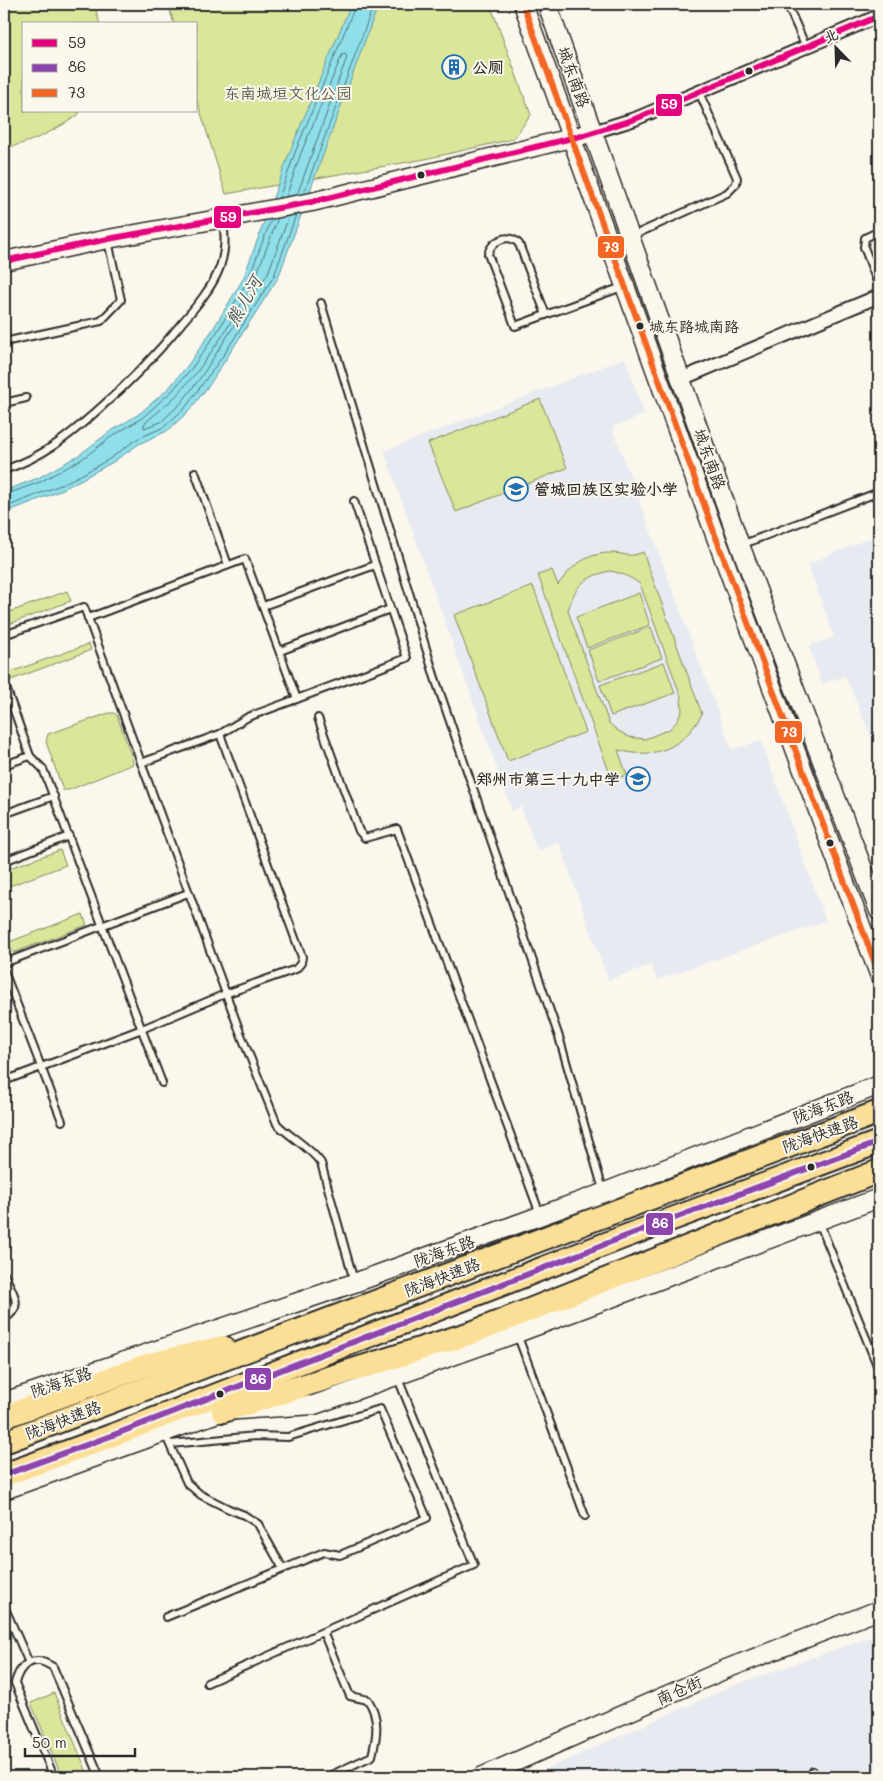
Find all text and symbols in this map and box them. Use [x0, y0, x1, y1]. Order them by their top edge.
legend [22, 22, 198, 112]
north arrow [810, 22, 860, 72]
text: 北 [821, 24, 841, 47]
text: 59 [68, 32, 86, 52]
street label: 城东南路 [554, 43, 595, 110]
building icon: 公厕 [441, 54, 467, 80]
text: 86 [68, 56, 86, 76]
place label: 公厕 [472, 56, 504, 77]
unlabelled marker [744, 66, 754, 76]
text: 73 [68, 82, 85, 102]
park label: 东南城垣文化公园 [224, 82, 352, 103]
line badge: 59 [655, 93, 683, 117]
text: 59 [661, 94, 678, 113]
unlabelled marker [416, 170, 426, 180]
line badge: 59 [213, 205, 242, 229]
text: 59 [220, 207, 237, 226]
line badge: 73 [597, 235, 625, 259]
text: 73 [603, 237, 619, 256]
water label: 熊儿河 [219, 269, 269, 330]
place label: 城东路城南路 [649, 316, 739, 336]
marker: 城东路城南路 [635, 321, 645, 331]
street label: 城东南路 [690, 425, 731, 492]
school or university icon: 管城回族区实验小学 [503, 476, 529, 502]
place label: 管城回族区实验小学 [534, 478, 678, 499]
line badge: 73 [774, 720, 803, 744]
text: 73 [781, 722, 797, 741]
school or university icon: 郑州市第三十九中学 [625, 766, 651, 792]
place label: 郑州市第三十九中学 [476, 768, 620, 789]
unlabelled marker [825, 838, 835, 848]
street label: 陇海东路 [789, 1085, 856, 1128]
street label: 陇海快速路 [779, 1110, 861, 1157]
unlabelled marker [806, 1162, 816, 1172]
line badge: 86 [645, 1212, 674, 1236]
text: 86 [651, 1213, 669, 1232]
street label: 陇海东路 [410, 1230, 477, 1271]
street label: 陇海快速路 [401, 1252, 483, 1301]
street label: 陇海东路 [27, 1361, 95, 1402]
line badge: 86 [244, 1367, 272, 1391]
text: 86 [249, 1369, 267, 1388]
unlabelled marker [215, 1389, 225, 1399]
street label: 陇海快速路 [22, 1395, 104, 1444]
street label: 南仓街 [653, 1670, 705, 1709]
scale bar [25, 1726, 135, 1758]
text: 50 m [32, 1732, 67, 1752]

